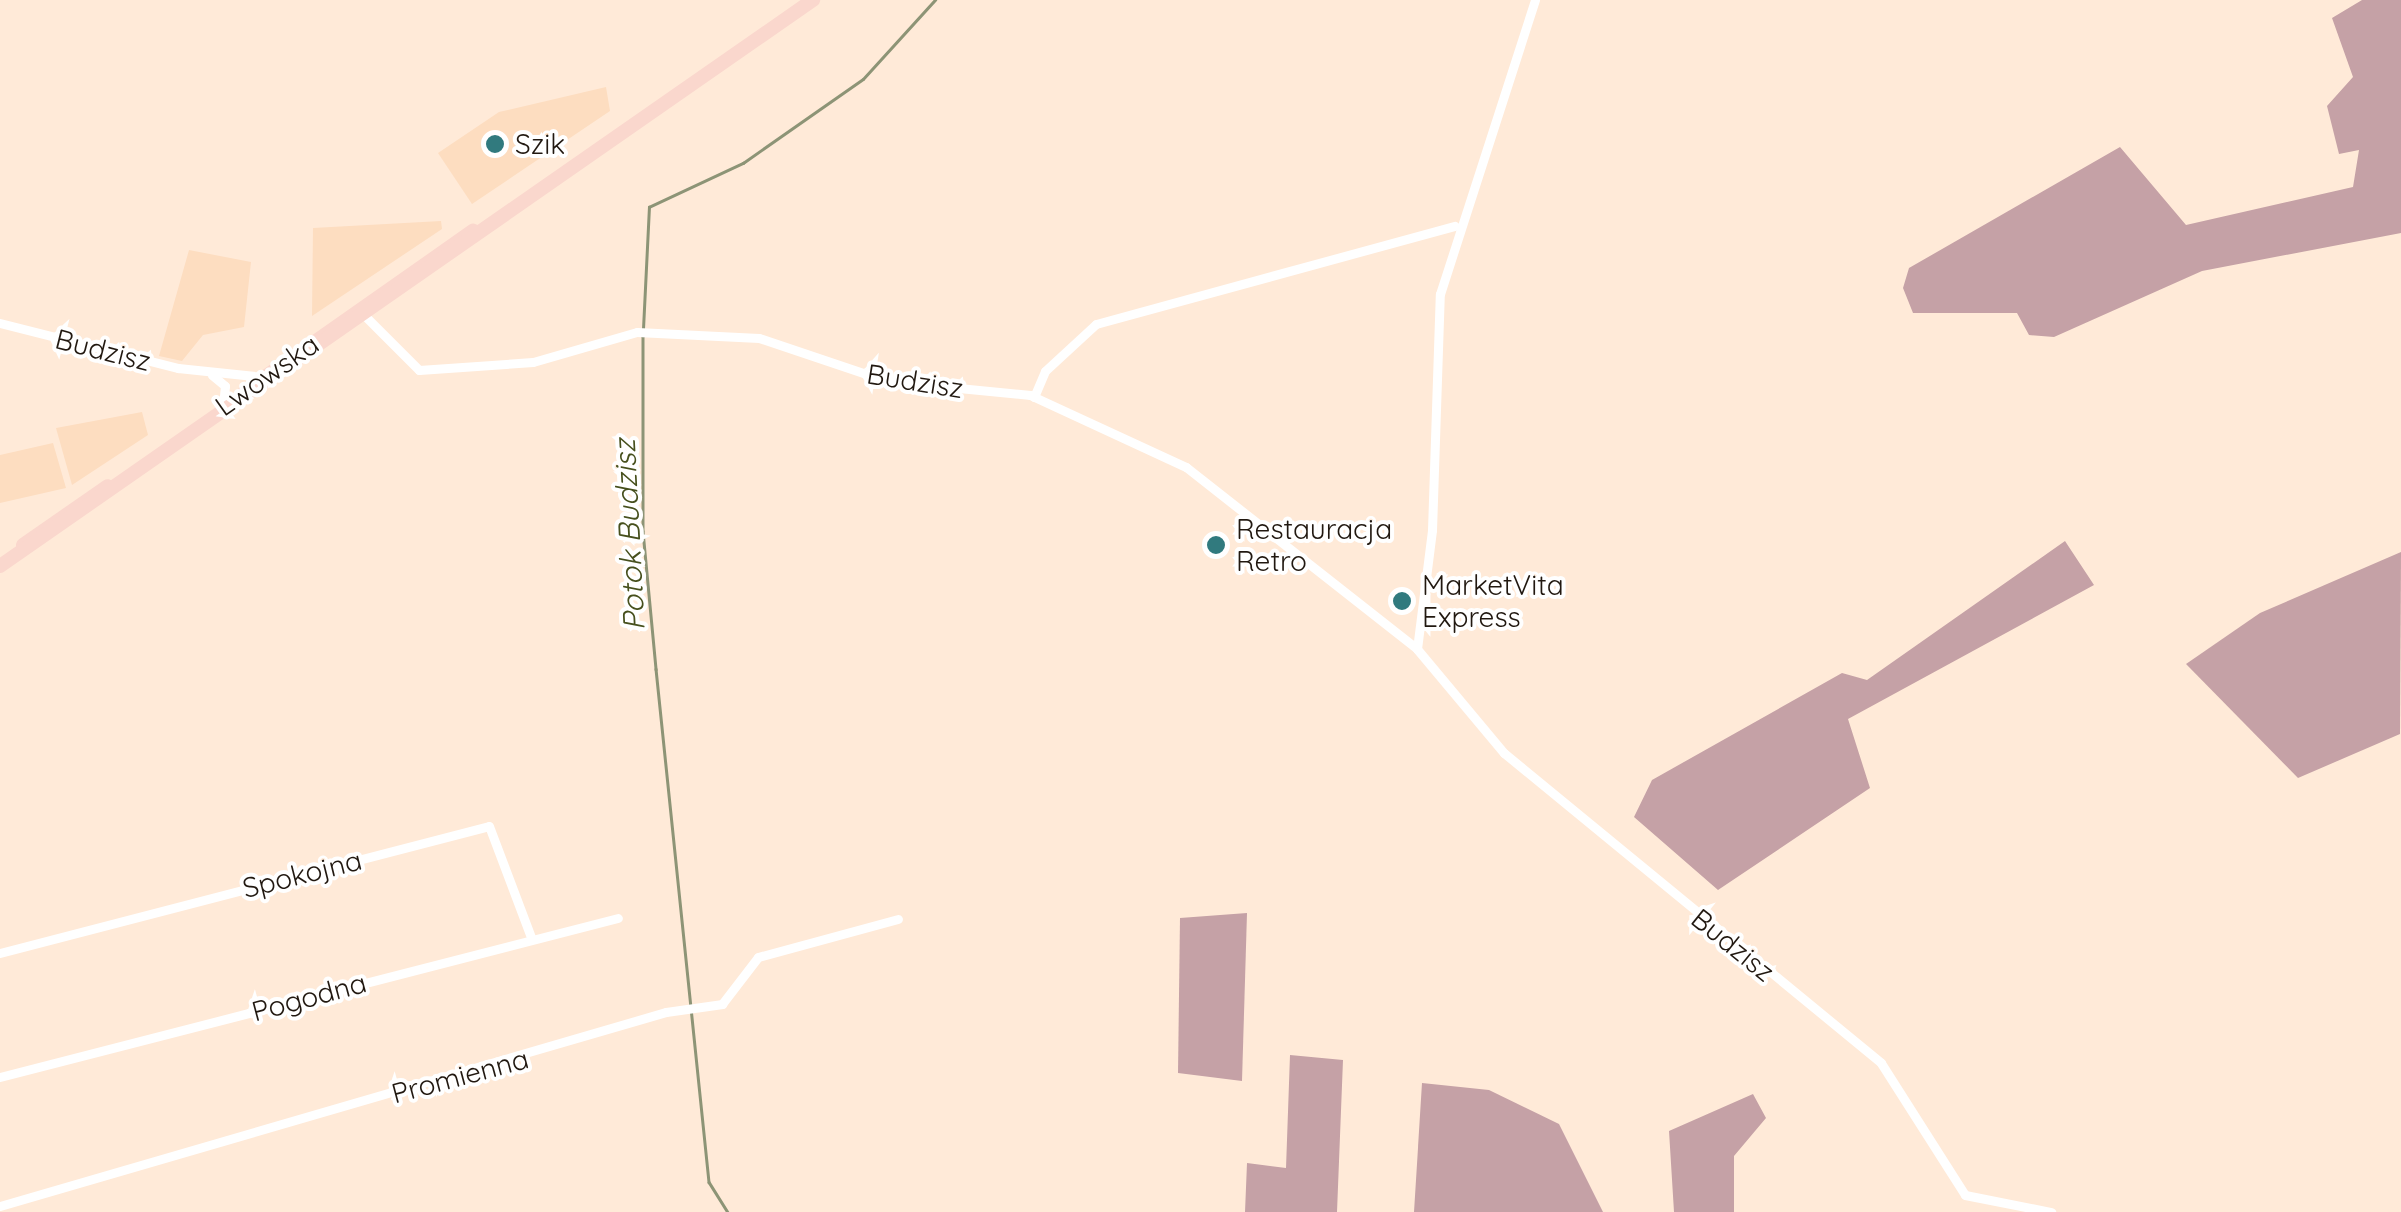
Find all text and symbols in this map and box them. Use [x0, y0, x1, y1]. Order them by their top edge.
place label: Szik [515, 127, 565, 161]
marker: Szik [484, 133, 506, 155]
street label: Budzisz [52, 322, 154, 378]
street label: Lwowska [209, 327, 325, 423]
street label: Budzisz [864, 357, 966, 405]
water label: Potok Budzisz [606, 438, 652, 632]
place label: Restauracja Retro [1236, 512, 1392, 578]
marker: Restauracja Retro [1205, 534, 1227, 556]
place label: MarketVita Express [1422, 568, 1564, 634]
marker: MarketVita Express [1391, 590, 1413, 612]
street label: Spokojna [239, 843, 365, 905]
street label: Budzisz [1685, 901, 1781, 989]
street label: Pogodna [248, 966, 370, 1028]
street label: Promienna [388, 1042, 532, 1110]

